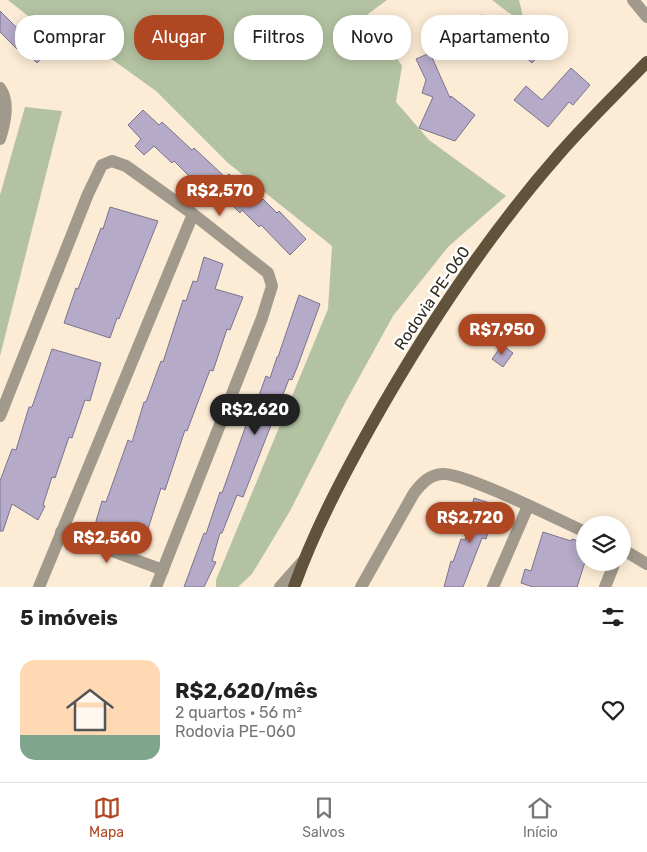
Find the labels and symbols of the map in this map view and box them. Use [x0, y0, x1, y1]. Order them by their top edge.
pin: R$2,570 [174, 174, 266, 217]
street label: Rodovia PE-060 [390, 243, 474, 353]
pin: R$7,950 [456, 314, 548, 356]
pin: R$2,620 [209, 394, 301, 436]
pin: R$2,720 [424, 502, 516, 544]
pin: R$2,560 [61, 522, 153, 564]

